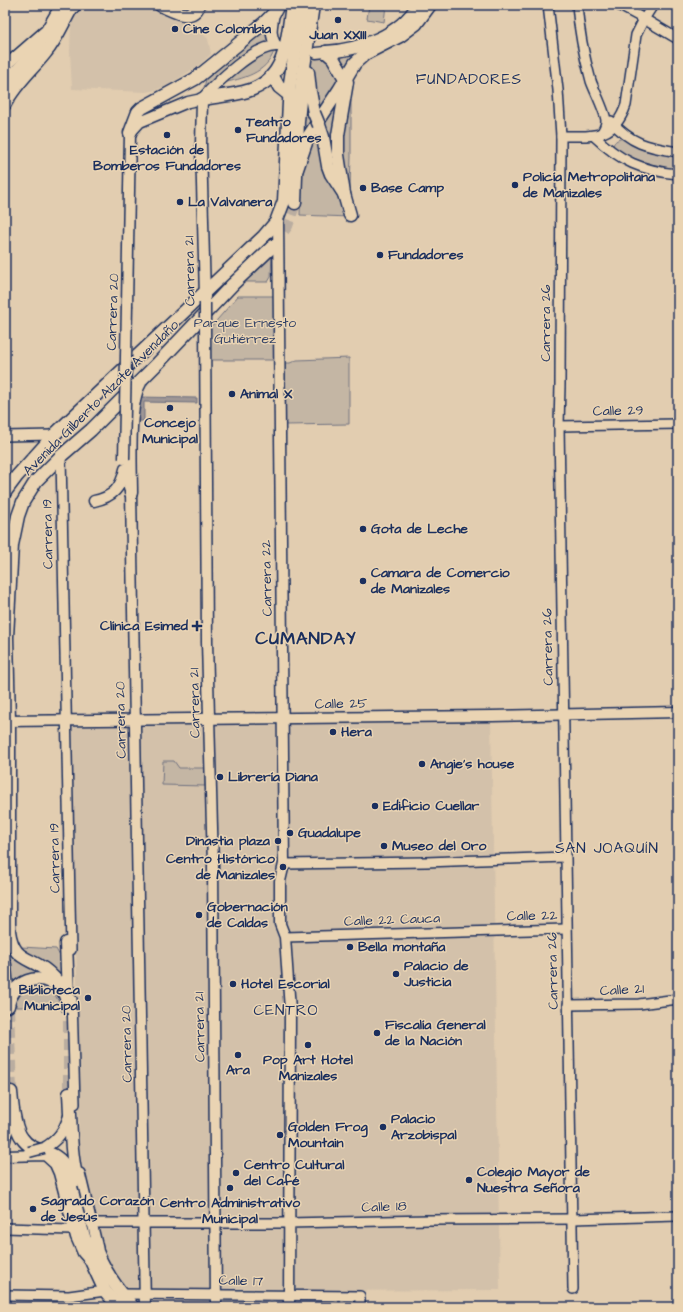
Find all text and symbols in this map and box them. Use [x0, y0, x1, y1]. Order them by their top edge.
marker: Juan XXIII [333, 15, 343, 25]
place label: Cine Colombia [183, 19, 272, 39]
marker: Cine Colombia [170, 24, 180, 34]
place label: Juan XXIII [308, 25, 367, 45]
district label: FUNDADORES [416, 69, 522, 90]
place label: Teatro Fundadores [245, 112, 321, 148]
marker: Teatro Fundadores [233, 125, 243, 135]
marker: Estación de Bomberos Fundadores [162, 130, 172, 140]
place label: Estación de Bomberos Fundadores [93, 140, 241, 176]
place label: Policía Metropolitana de Manizales [522, 167, 656, 203]
place label: Base Camp [371, 178, 444, 198]
marker: Policía Metropolitana de Manizales [510, 180, 520, 190]
marker: Base Camp [358, 183, 368, 193]
place label: La Valvanera [188, 192, 273, 212]
marker: La Valvanera [175, 197, 185, 207]
street label: Carrera 21 [179, 235, 201, 306]
place label: Fundadores [388, 245, 463, 265]
marker: Fundadores [375, 250, 385, 260]
street label: Carrera 20 [102, 273, 124, 351]
street label: Carrera 26 [536, 284, 556, 362]
park label: Parque Ernesto Gutiérrez [194, 313, 296, 349]
street label: Avenida Gilberto Alzate Avendaño [19, 315, 184, 480]
place label: Animal X [240, 384, 293, 404]
marker: Animal X [227, 389, 237, 399]
street label: Calle 29 [593, 401, 643, 421]
marker: Concejo Municipal [165, 403, 175, 413]
place label: Concejo Municipal [142, 413, 199, 449]
street label: Carrera 19 [37, 499, 59, 569]
place label: Gota de Leche [371, 519, 468, 539]
marker: Gota de Leche [358, 524, 368, 534]
street label: Carrera 22 [256, 540, 278, 616]
place label: Camara de Comercio de Manizales [370, 563, 510, 599]
marker: Camara de Comercio de Manizales [358, 576, 368, 586]
street label: Carrera 26 [537, 608, 559, 686]
place label: Clínica Esimed [100, 616, 189, 636]
marker: Clínica Esimed [191, 620, 203, 632]
district label: CUMANDAY [255, 626, 357, 651]
street label: Carrera 21 [184, 667, 206, 738]
street label: Carrera 20 [110, 681, 132, 759]
street label: Calle 25 [315, 694, 368, 714]
place label: Hera [341, 722, 373, 742]
marker: Hera [328, 727, 338, 737]
place label: Angie’s house [430, 754, 515, 775]
marker: Angie’s house [417, 759, 427, 769]
place label: Librería Diana [228, 767, 319, 787]
marker: Librería Diana [215, 772, 225, 782]
place label: Edificio Cuellar [383, 796, 480, 816]
marker: Edificio Cuellar [370, 801, 380, 811]
street label: Carrera 19 [44, 823, 66, 893]
place label: Guadalupe [298, 823, 361, 843]
marker: Guadalupe [285, 828, 295, 838]
place label: Dinastia plaza [186, 831, 271, 851]
marker: Dinastia plaza [273, 836, 283, 846]
place label: Museo del Oro [392, 836, 486, 856]
district label: SAN JOAQUÍN [555, 838, 659, 859]
marker: Museo del Oro [379, 841, 389, 851]
place label: Centro Histórico de Manizales [166, 849, 275, 885]
marker: Centro Histórico de Manizales [278, 862, 288, 872]
place label: Gobernación de Caldas [206, 897, 288, 933]
street label: Calle 22 [507, 906, 557, 926]
street label: Calle 22 Cauca [343, 908, 441, 932]
marker: Gobernación de Caldas [194, 910, 204, 920]
street label: Carrera 26 [542, 932, 564, 1010]
place label: Bella montaña [358, 937, 446, 957]
marker: Bella montaña [345, 942, 355, 952]
place label: Palacio de Justicia [403, 956, 469, 992]
marker: Palacio de Justicia [391, 969, 401, 979]
place label: Hotel Escorial [241, 974, 330, 994]
marker: Hotel Escorial [228, 979, 238, 989]
street label: Calle 21 [599, 979, 645, 1001]
place label: Biblioteca Municipal [19, 980, 81, 1016]
street label: Carrera 21 [189, 991, 211, 1062]
marker: Biblioteca Municipal [83, 993, 93, 1003]
district label: CENTRO [254, 1000, 319, 1021]
street label: Carrera 20 [116, 1005, 138, 1083]
place label: Fiscalía General de la Nación [384, 1015, 487, 1051]
marker: Fiscalía General de la Nación [372, 1028, 382, 1038]
marker: Pop Art Hotel Manizales [303, 1040, 313, 1050]
marker: Ara [233, 1050, 243, 1060]
place label: Pop Art Hotel Manizales [263, 1050, 354, 1086]
place label: Ara [226, 1060, 251, 1080]
place label: Palacio Arzobispal [391, 1109, 457, 1145]
place label: Golden Frog Mountain [288, 1117, 368, 1153]
marker: Palacio Arzobispal [378, 1122, 388, 1132]
marker: Golden Frog Mountain [275, 1130, 285, 1140]
place label: Centro Cultural del Café [243, 1155, 345, 1191]
place label: Colegio Mayor de Nuestra Señora [477, 1162, 590, 1198]
marker: Centro Cultural del Café [231, 1168, 241, 1178]
marker: Colegio Mayor de Nuestra Señora [464, 1175, 474, 1185]
marker: Centro Administrativo Municipal [225, 1183, 235, 1193]
place label: Sagrado Corazón de Jesús [40, 1191, 154, 1227]
place label: Centro Administrativo Municipal [160, 1193, 300, 1229]
street label: Calle 18 [361, 1196, 407, 1218]
marker: Sagrado Corazón de Jesús [28, 1204, 38, 1214]
street label: Calle 17 [218, 1271, 264, 1291]

